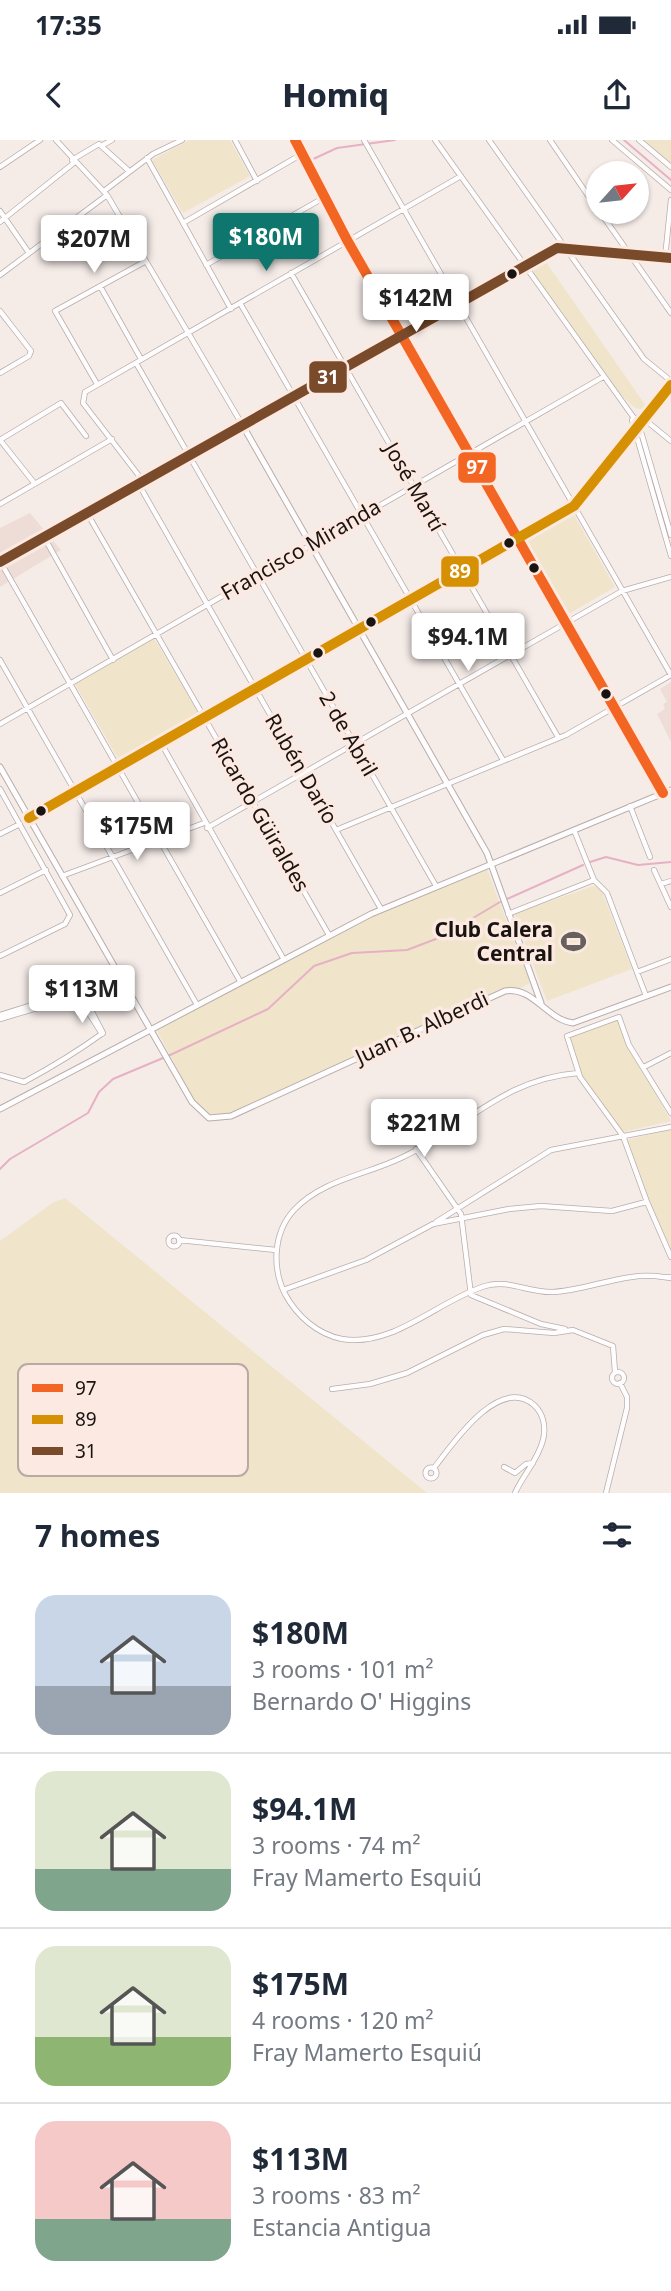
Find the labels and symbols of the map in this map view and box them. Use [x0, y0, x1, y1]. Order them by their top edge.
north arrow [586, 161, 649, 224]
pin: $180M [217, 214, 315, 273]
pin: $207M [45, 216, 143, 275]
unlabelled marker [505, 267, 519, 281]
pin: $142M [367, 274, 465, 334]
line badge: 31 [308, 360, 348, 394]
text: 31 [317, 364, 339, 390]
street label: José Martí [377, 435, 452, 537]
line badge: 97 [457, 451, 497, 484]
text: 97 [466, 454, 488, 480]
street label: Francisco Miranda [216, 492, 385, 606]
unlabelled marker [502, 536, 516, 550]
line badge: 89 [440, 555, 480, 588]
text: 89 [449, 558, 471, 584]
unlabelled marker [527, 561, 541, 575]
pin: $94.1M [411, 614, 525, 673]
unlabelled marker [364, 615, 378, 629]
unlabelled marker [311, 646, 325, 660]
street label: 2 de Abril [313, 686, 384, 781]
unlabelled marker [599, 687, 613, 701]
street label: Rubén Darío [259, 708, 345, 829]
street label: Ricardo Güiraldes [205, 732, 316, 897]
pin: $175M [88, 802, 186, 862]
unlabelled marker [34, 804, 48, 818]
place label: Club Calera Central [434, 915, 553, 967]
sports icon: Club Calera Central [559, 928, 587, 956]
pin: $113M [33, 966, 131, 1025]
street label: Juan B. Alberdi [349, 984, 493, 1071]
pin: $221M [375, 1100, 473, 1159]
legend [18, 1364, 248, 1476]
text: 97 [75, 1375, 97, 1401]
text: 89 [75, 1406, 97, 1432]
text: 31 [75, 1438, 97, 1464]

